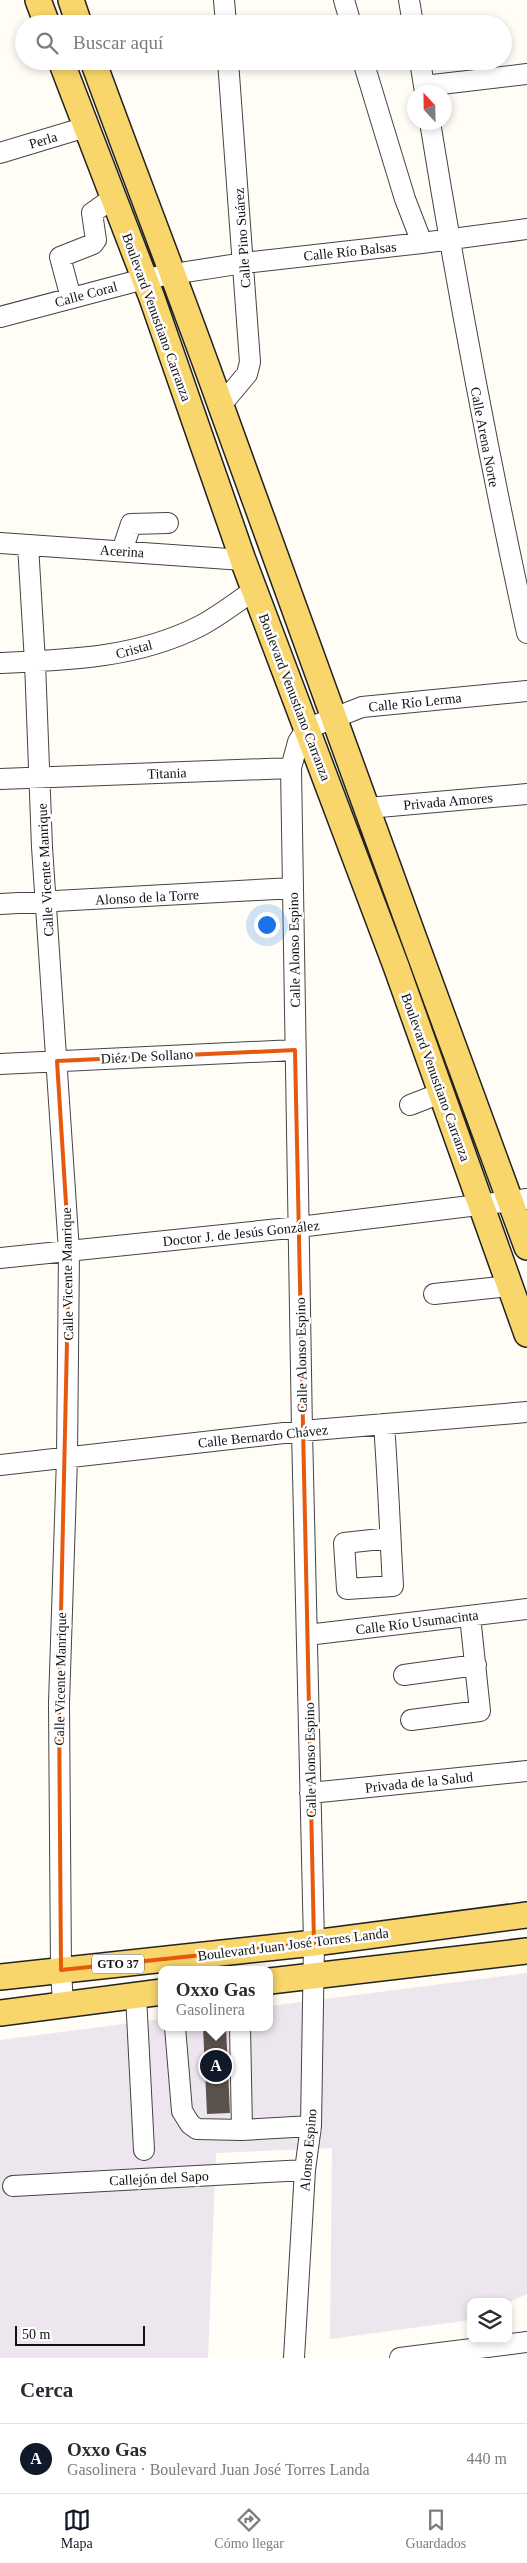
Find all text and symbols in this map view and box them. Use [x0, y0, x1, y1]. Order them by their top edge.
search box [15, 15, 512, 70]
icon: search [33, 29, 61, 57]
text: Buscar aquí [73, 32, 163, 53]
north arrow [407, 85, 452, 130]
street label: Perla [27, 129, 60, 152]
street label: Calle Pino Suárez [232, 187, 253, 289]
street label: Boulevard Venustiano Carranza [119, 231, 194, 404]
street label: Calle Río Balsas [303, 239, 397, 264]
street label: Calle Coral [53, 279, 119, 310]
street label: Calle Arena Norte [467, 386, 502, 489]
street label: Acerina [99, 542, 145, 561]
street label: Boulevard Venustiano Carranza [256, 611, 334, 784]
street label: Cristal [114, 637, 154, 662]
street label: Calle Río Lerma [368, 690, 463, 715]
street label: Titania [147, 765, 188, 782]
street label: Privada Amores [403, 790, 493, 813]
street label: Calle Vicente Manrique [35, 803, 56, 937]
street label: Alonso de la Torre [95, 887, 199, 908]
street label: Calle Alonso Espino [286, 892, 303, 1008]
your location [254, 912, 280, 938]
street label: Boulevard Venustiano Carranza [398, 991, 473, 1164]
street label: Diéz De Sollano [100, 1047, 194, 1066]
street label: Calle Vicente Manrique [59, 1207, 76, 1341]
street label: Doctor J. de Jesús González [162, 1218, 320, 1249]
street label: Calle Alonso Espino [293, 1297, 310, 1413]
street label: Calle Bernardo Chávez [197, 1422, 329, 1451]
street label: Calle Río Usumacinta [355, 1607, 480, 1637]
street label: Calle Vicente Manrique [52, 1612, 69, 1746]
street label: Calle Alonso Espino [302, 1702, 319, 1818]
street label: Privada de la Salud [364, 1769, 474, 1796]
street label: Boulevard Juan José Torres Landa [197, 1925, 390, 1964]
road number: GTO 37 [92, 1955, 144, 1974]
popup [158, 1966, 273, 2031]
text: Oxxo Gas [176, 1979, 255, 2000]
text: Gasolinera [176, 2001, 245, 2018]
pin: A [200, 2047, 232, 2085]
street label: Alonso Espino [297, 2108, 320, 2192]
street label: Callejón del Sapo [109, 2168, 209, 2189]
map controls [467, 2298, 512, 2343]
button: layers [467, 2298, 512, 2343]
scale bar [15, 2323, 145, 2346]
text: 50 m [22, 2327, 50, 2342]
text: Cerca [20, 2378, 73, 2402]
text: Oxxo Gas [67, 2439, 147, 2460]
text: A [30, 2450, 42, 2467]
text: 440 m [467, 2450, 507, 2467]
text: Gasolinera · Boulevard Juan José Torres Landa [67, 2461, 370, 2478]
tab: Mapa [61, 2506, 93, 2552]
tab: Cómo llegar [214, 2506, 284, 2552]
tab: Guardados [406, 2506, 466, 2552]

